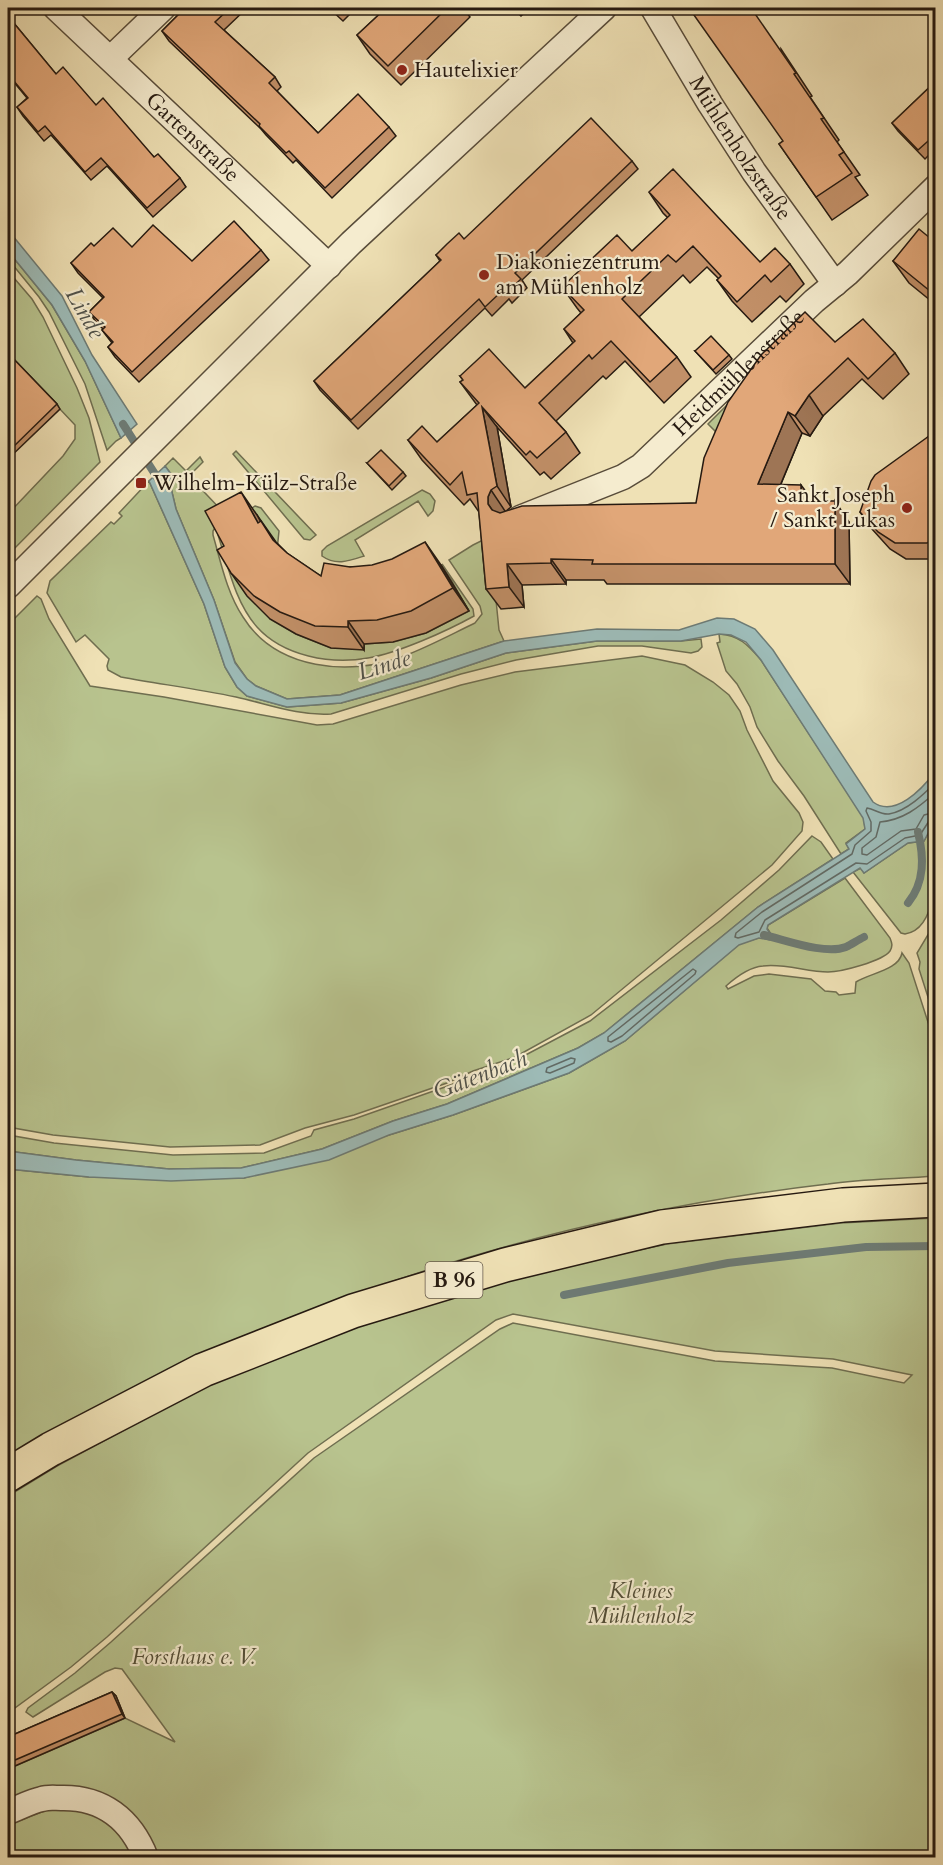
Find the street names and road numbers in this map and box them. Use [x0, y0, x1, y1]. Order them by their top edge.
street label: Mühlenholzstraße [682, 70, 799, 226]
street label: Gartenstraße [139, 85, 246, 189]
street label: Heidmühlenstraße [666, 303, 811, 443]
road number: B 96 [426, 1262, 482, 1298]

